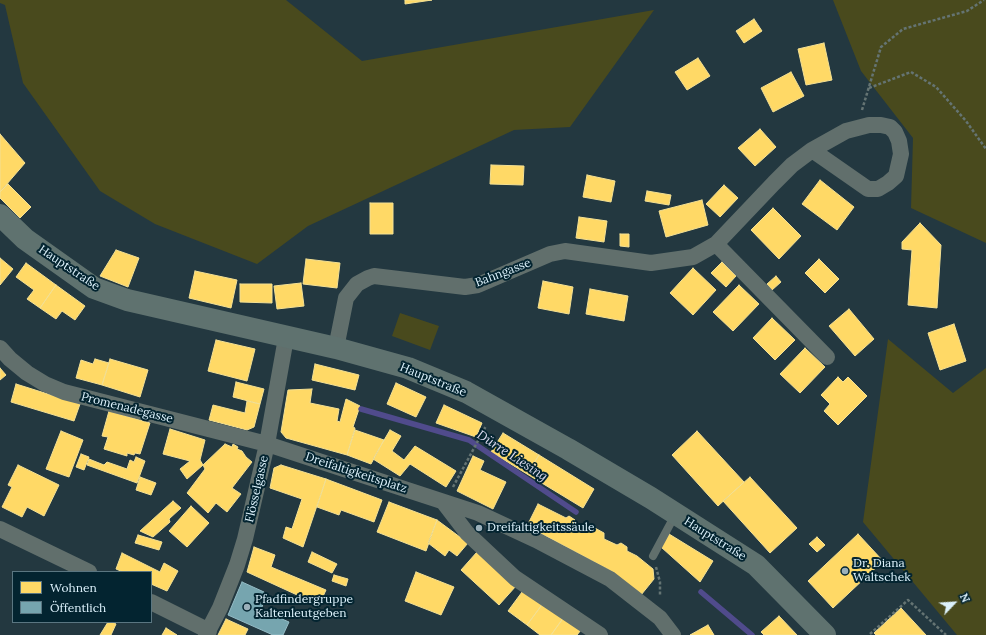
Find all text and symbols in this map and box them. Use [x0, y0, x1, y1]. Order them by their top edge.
street label: Hauptstraße [36, 242, 102, 294]
street label: Bahngasse [473, 256, 533, 290]
street label: Hauptstraße [398, 360, 468, 400]
street label: Promenadegasse [80, 390, 174, 426]
water label: Dürre Liesing [474, 427, 550, 485]
street label: Dreifaltigkeitsplatz [303, 450, 409, 496]
street label: Flösselgasse [242, 454, 272, 524]
street label: Hauptstraße [681, 514, 749, 564]
place label: Dreifaltigkeitssäule [487, 521, 595, 535]
marker: Dreifaltigkeitssäule [474, 523, 484, 533]
place label: Dr. Diana Waltschek [853, 557, 911, 585]
marker: Dr. Diana Waltschek [840, 566, 850, 576]
legend [12, 571, 152, 623]
text: Wohnen [50, 580, 97, 595]
north arrow [934, 583, 974, 623]
text: N [957, 591, 973, 605]
place label: Pfadfindergruppe Kaltenleutgeben [255, 593, 353, 621]
text: Öffentlich [50, 600, 106, 615]
marker: Pfadfindergruppe Kaltenleutgeben [242, 602, 252, 612]

